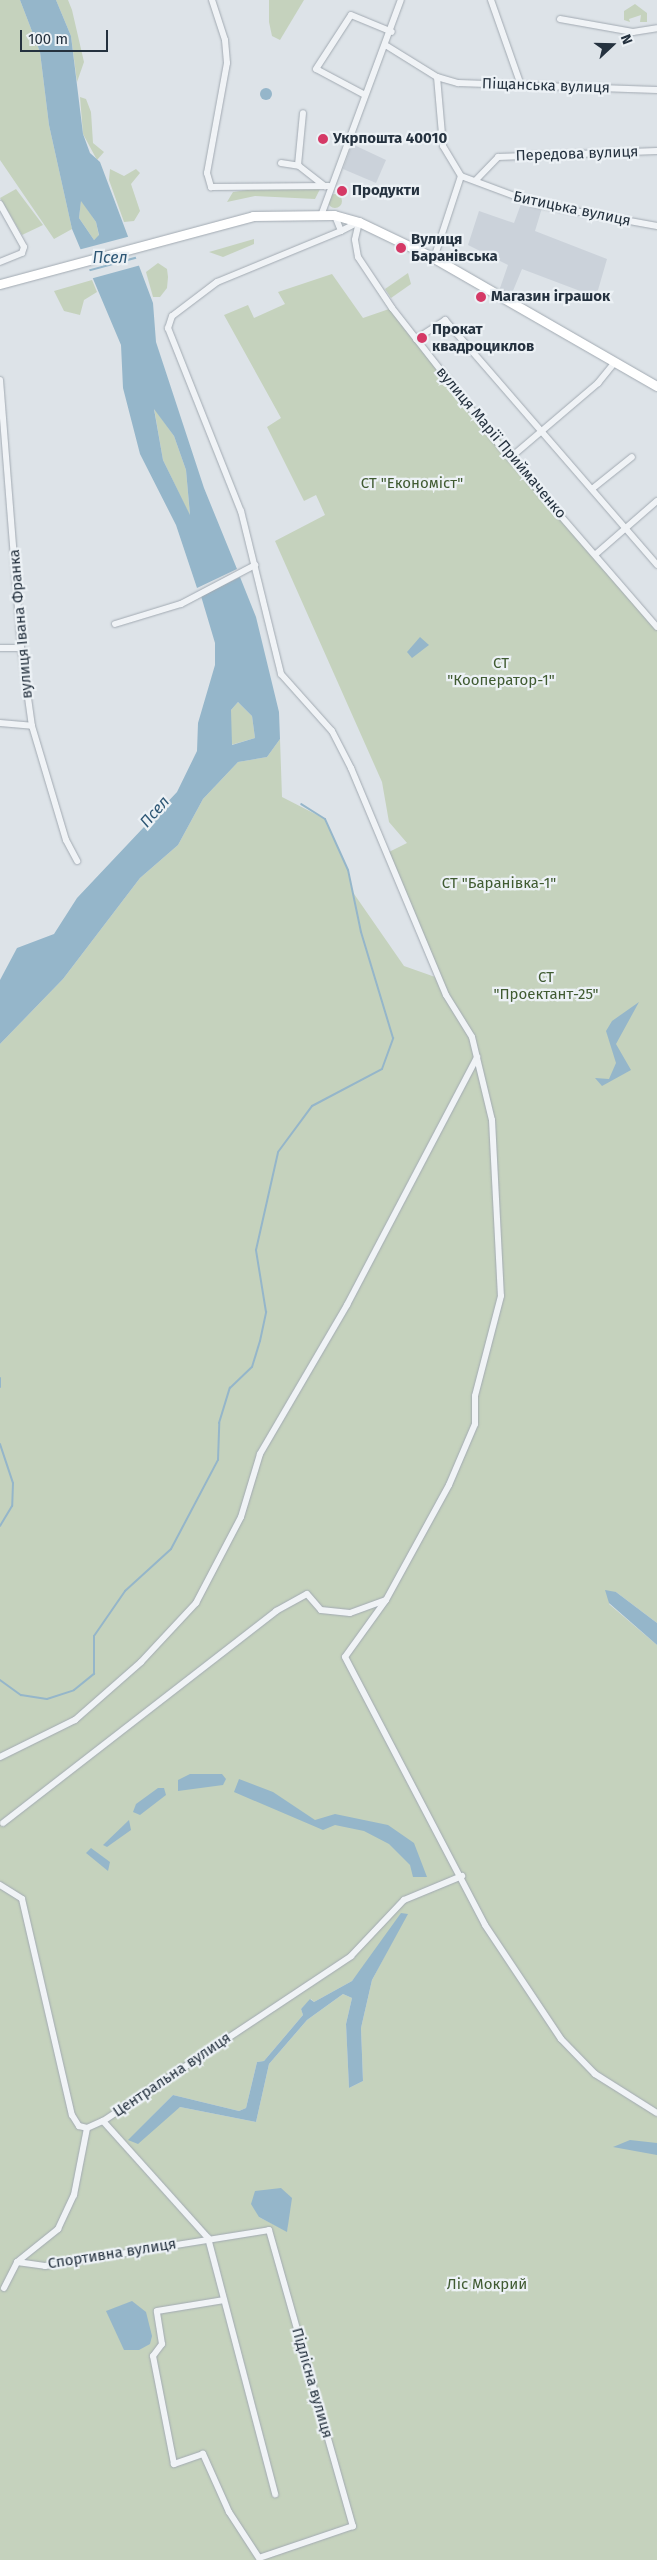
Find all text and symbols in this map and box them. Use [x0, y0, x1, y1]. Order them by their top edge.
scale bar [22, 20, 110, 52]
north arrow [587, 20, 637, 70]
text: 100 m [28, 30, 68, 48]
text: N [617, 32, 636, 47]
street label: Піщанська вулиця [482, 75, 610, 97]
place label: Укрпошта 40010 [333, 130, 447, 148]
marker: Укрпошта 40010 [317, 133, 329, 145]
street label: Передова вулиця [515, 143, 639, 165]
place label: Продукти [352, 182, 420, 200]
marker: Продукти [336, 185, 348, 197]
street label: Битицька вулиця [512, 188, 632, 230]
place label: Вулиця Баранівська [411, 230, 498, 265]
marker: Вулиця Баранівська [395, 242, 407, 254]
water label: Псел [92, 248, 128, 268]
place label: Магазин іграшок [491, 288, 610, 306]
marker: Магазин іграшок [475, 291, 487, 303]
place label: Прокат квадроциклов [432, 320, 534, 355]
marker: Прокат квадроциклов [416, 332, 428, 344]
street label: вулиця Марії Приймаченко [432, 363, 570, 523]
park label: СТ "Економіст" [361, 475, 463, 493]
street label: вулиця Івана Франка [6, 549, 36, 699]
park label: СТ "Кооператор-1" [447, 654, 555, 689]
water label: Псел [136, 792, 174, 832]
park label: СТ "Баранівка-1" [442, 875, 556, 893]
park label: СТ "Проектант-25" [493, 968, 599, 1003]
street label: Центральна вулиця [110, 2029, 234, 2121]
street label: Спортивна вулиця [47, 2235, 177, 2273]
park label: Ліс Мокрий [447, 2276, 527, 2294]
street label: Підлісна вулиця [288, 2326, 336, 2440]

